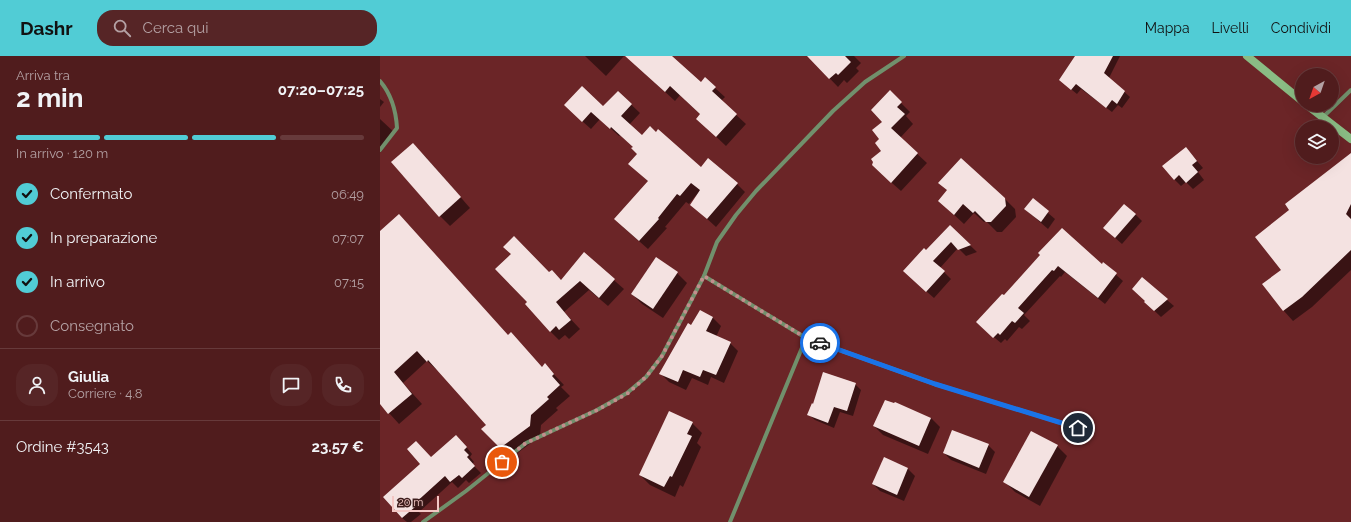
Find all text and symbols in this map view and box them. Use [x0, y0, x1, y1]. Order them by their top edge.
search box [97, 10, 377, 46]
text: Dashr [20, 17, 73, 39]
icon: search [111, 17, 133, 39]
text: Cerca qui [143, 19, 208, 37]
text: Mappa [1145, 20, 1190, 36]
text: Livelli [1212, 20, 1249, 36]
text: Condividi [1271, 20, 1331, 36]
text: Arriva tra [16, 68, 70, 83]
north arrow [1295, 68, 1339, 112]
map controls [1295, 68, 1339, 164]
text: 07:20–07:25 [278, 81, 364, 99]
text: 2 min [16, 83, 83, 113]
button: layers [1295, 120, 1339, 164]
text: In arrivo · 120 m [16, 146, 108, 161]
icon: check [16, 183, 38, 205]
text: Confermato [50, 185, 132, 203]
text: 06:49 [331, 187, 364, 202]
icon: check [16, 227, 38, 249]
text: In preparazione [50, 229, 157, 247]
text: 07:07 [332, 231, 364, 246]
icon: check [16, 271, 38, 293]
text: In arrivo [50, 273, 105, 291]
text: 07:15 [334, 275, 364, 290]
text: Consegnato [50, 317, 134, 335]
courier [800, 323, 840, 363]
icon: car [809, 332, 831, 354]
button: person [16, 364, 58, 406]
button: chat [270, 364, 312, 406]
button: phone [322, 364, 364, 406]
text: Giulia [68, 368, 109, 386]
text: Corriere · 4.8 [68, 386, 143, 401]
pin [1061, 411, 1095, 445]
icon: home [1067, 417, 1089, 439]
text: Ordine #3543 [16, 438, 109, 456]
text: 23.57 € [311, 438, 364, 456]
pin [485, 445, 519, 479]
icon: bag [491, 451, 513, 473]
scale bar [392, 494, 439, 513]
text: 20 m [398, 496, 423, 509]

